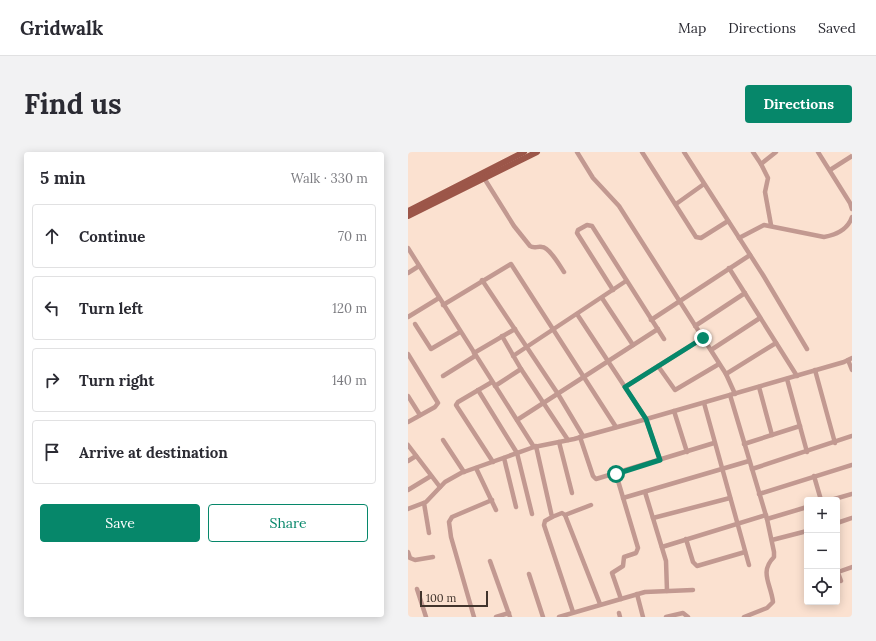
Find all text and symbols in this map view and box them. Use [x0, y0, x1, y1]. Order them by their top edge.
text: Gridwalk [20, 16, 103, 40]
text: Map [678, 19, 706, 37]
text: Directions [728, 19, 796, 37]
text: Saved [818, 19, 856, 37]
button: Directions [745, 85, 852, 123]
text: Find us [24, 86, 122, 122]
text: 5 min [40, 167, 86, 189]
text: Walk · 330 m [291, 170, 368, 187]
icon: ahead [41, 225, 63, 247]
text: Continue [79, 227, 145, 246]
text: 70 m [338, 228, 367, 245]
icon: left [41, 297, 63, 319]
text: Turn left [79, 299, 143, 318]
text: 120 m [332, 300, 367, 317]
route end [694, 329, 712, 347]
icon: right [41, 369, 63, 391]
text: Turn right [79, 371, 155, 390]
text: 140 m [332, 372, 367, 389]
icon: arrive [41, 441, 63, 463]
text: Arrive at destination [79, 443, 228, 462]
route start [607, 465, 625, 483]
map controls [804, 497, 840, 605]
button: + [804, 497, 840, 533]
button: Save [40, 504, 200, 542]
button: Share [208, 504, 368, 542]
button: − [804, 533, 840, 569]
button: locate [804, 569, 840, 605]
scale bar [420, 589, 488, 608]
text: 100 m [426, 591, 456, 605]

